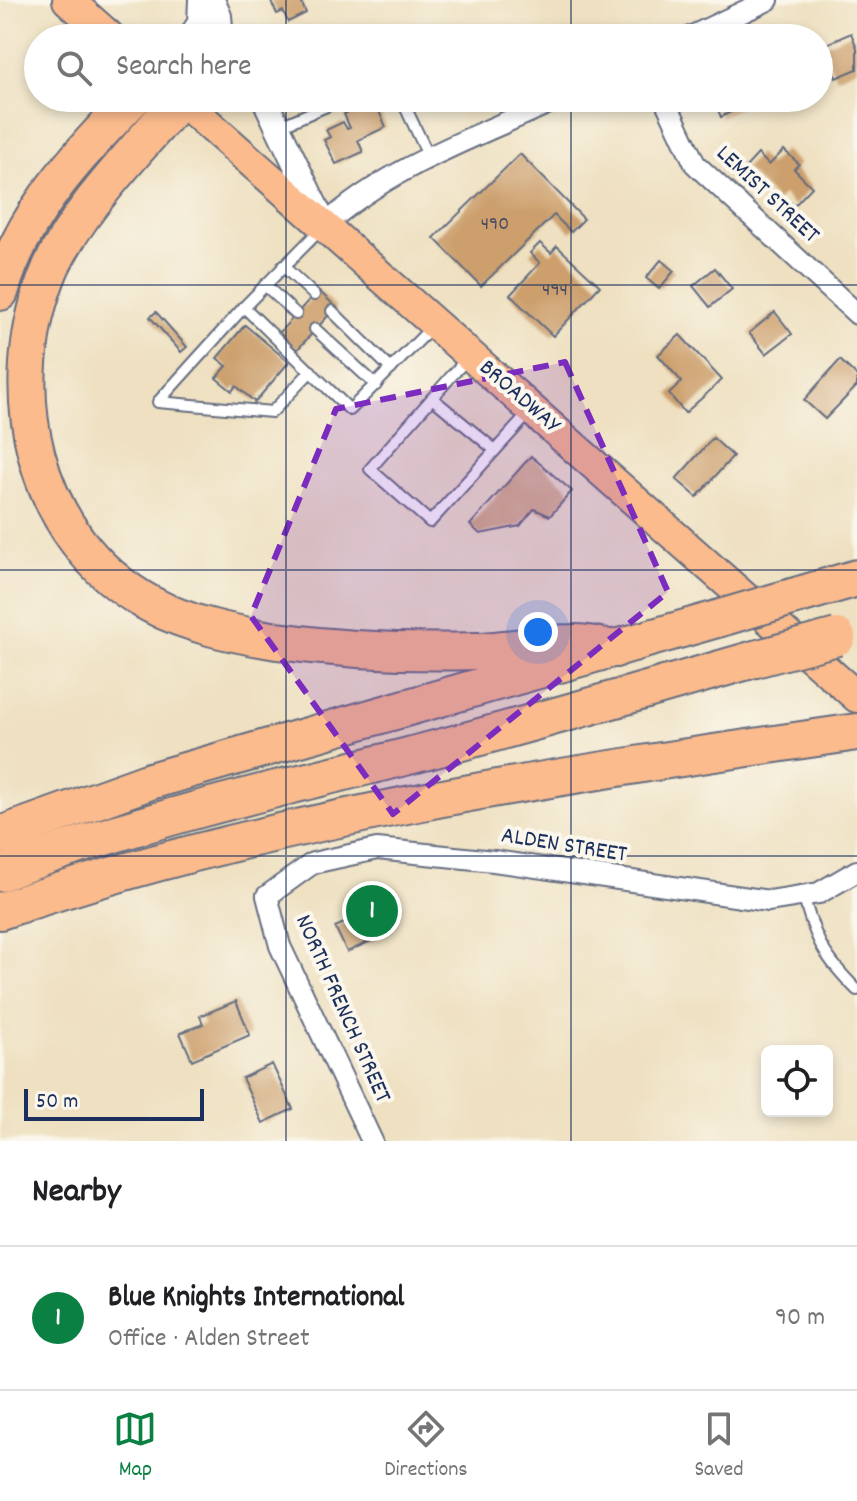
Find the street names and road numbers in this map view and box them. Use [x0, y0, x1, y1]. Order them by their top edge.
street label: LEMIST STREET [707, 138, 827, 252]
street label: BROADWAY [471, 352, 568, 443]
street label: ALDEN STREET [499, 819, 630, 873]
street label: NORTH FRENCH STREET [285, 909, 399, 1109]

